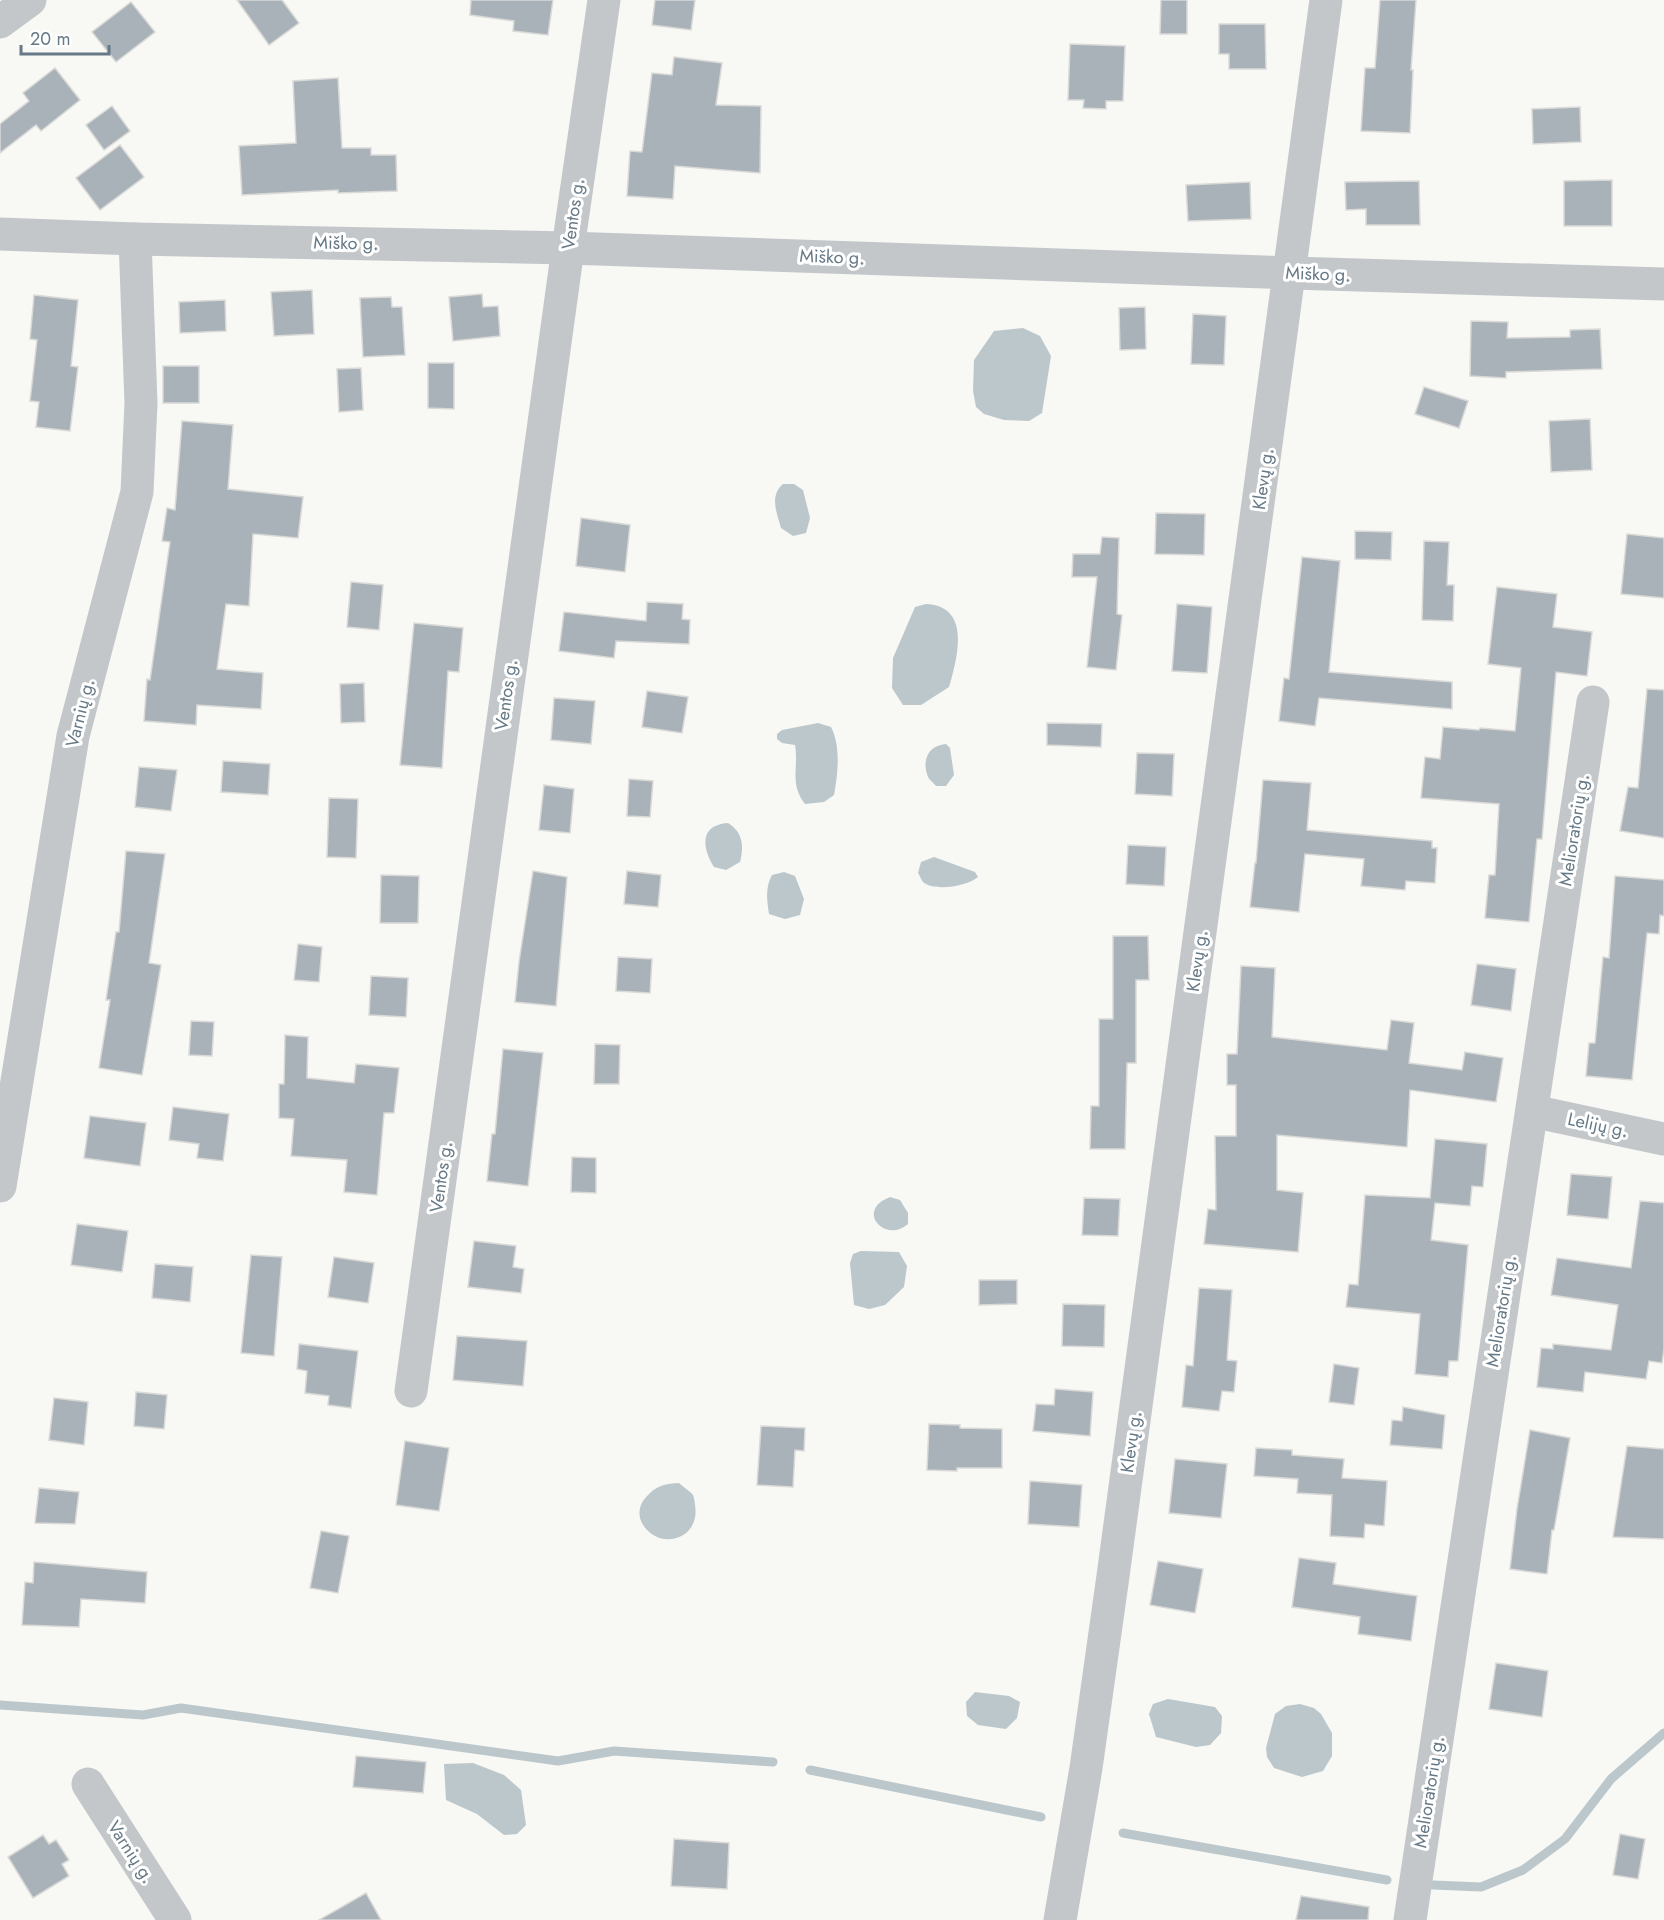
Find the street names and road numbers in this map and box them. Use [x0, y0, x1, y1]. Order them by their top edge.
street label: Ventos g. [555, 177, 591, 251]
street label: Miško g. [313, 229, 379, 257]
street label: Miško g. [799, 243, 865, 271]
street label: Miško g. [1285, 260, 1351, 288]
street label: Klevų g. [1246, 447, 1280, 511]
street label: Ventos g. [488, 658, 524, 732]
street label: Varnių g. [59, 676, 101, 750]
street label: Melioratorių g. [1552, 772, 1596, 888]
street label: Klevų g. [1180, 929, 1214, 993]
street label: Lelijų g. [1565, 1106, 1631, 1144]
street label: Ventos g. [423, 1140, 459, 1214]
street label: Melioratorių g. [1479, 1253, 1523, 1369]
street label: Klevų g. [1114, 1410, 1148, 1474]
street label: Melioratorių g. [1407, 1734, 1451, 1850]
street label: Varnių g. [101, 1816, 161, 1888]

